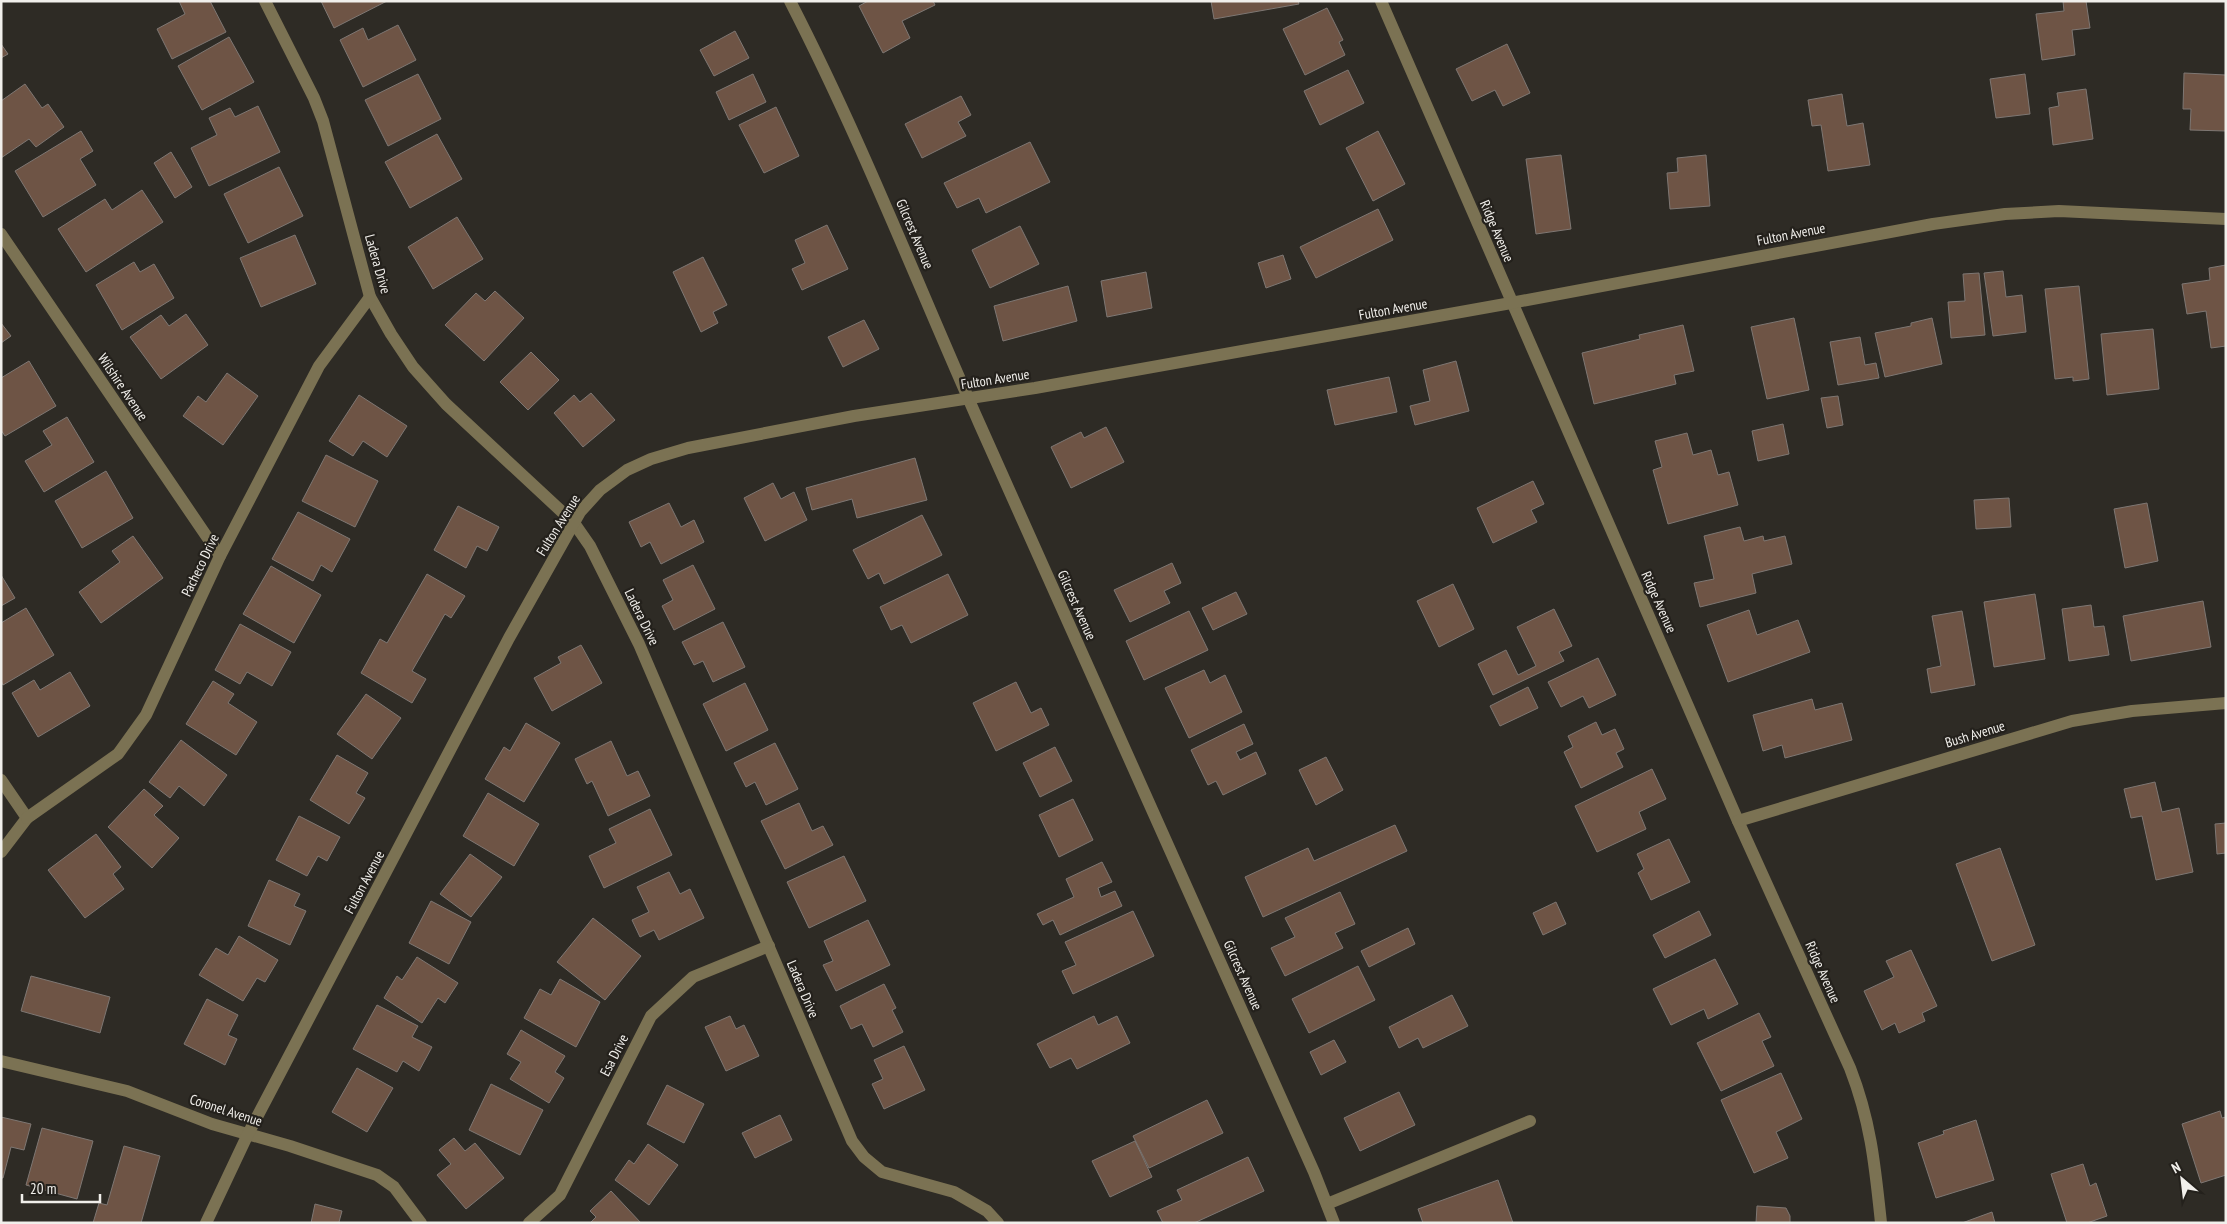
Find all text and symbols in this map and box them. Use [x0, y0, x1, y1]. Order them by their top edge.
street label: Gilcrest Avenue [892, 196, 938, 272]
street label: Ridge Avenue [1476, 197, 1518, 265]
street label: Fulton Avenue [1755, 219, 1827, 249]
street label: Ladera Drive [361, 232, 395, 296]
street label: Fulton Avenue [1357, 294, 1429, 324]
street label: Wilshire Avenue [94, 350, 152, 424]
street label: Fulton Avenue [959, 365, 1031, 393]
street label: Fulton Avenue [532, 491, 584, 559]
street label: Pacheco Drive [177, 531, 223, 599]
street label: Gilcrest Avenue [1054, 567, 1100, 643]
street label: Ridge Avenue [1637, 568, 1681, 636]
street label: Ladera Drive [621, 586, 664, 649]
street label: Bush Avenue [1943, 716, 2007, 752]
street label: Fulton Avenue [340, 847, 388, 917]
street label: Gilcrest Avenue [1220, 937, 1266, 1013]
street label: Ridge Avenue [1801, 938, 1845, 1006]
street label: Ladera Drive [783, 957, 823, 1021]
street label: Esa Drive [596, 1031, 632, 1079]
street label: Coronel Avenue [187, 1090, 265, 1130]
north arrow [2157, 1154, 2207, 1204]
text: N [2168, 1158, 2183, 1177]
scale bar [22, 1172, 100, 1204]
text: 20 m [30, 1179, 56, 1198]

